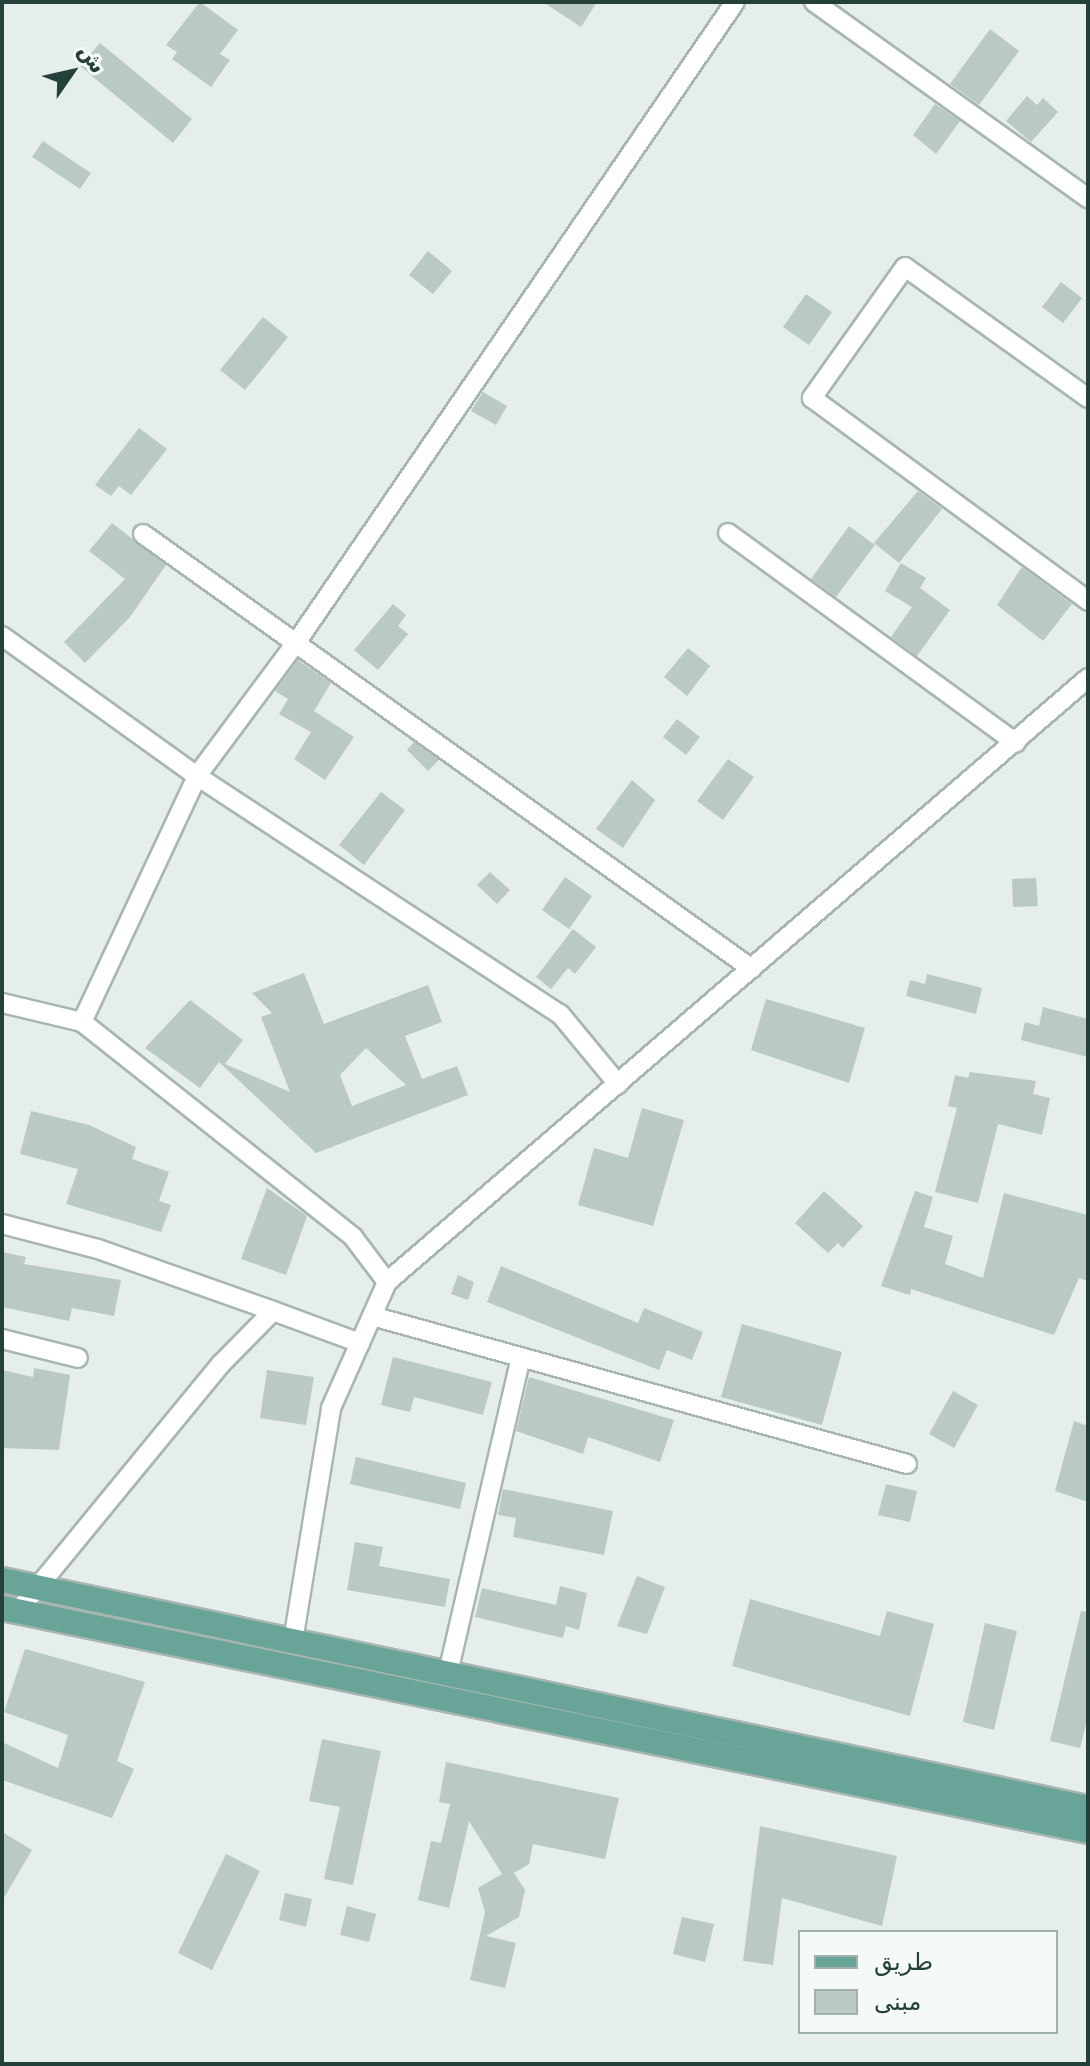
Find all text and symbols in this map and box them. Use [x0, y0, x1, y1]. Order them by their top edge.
north arrow [32, 32, 112, 112]
text: ش [73, 39, 111, 78]
legend [798, 1930, 1058, 2034]
text: طريق [874, 1948, 933, 1976]
text: مبنى [874, 1988, 921, 2016]

